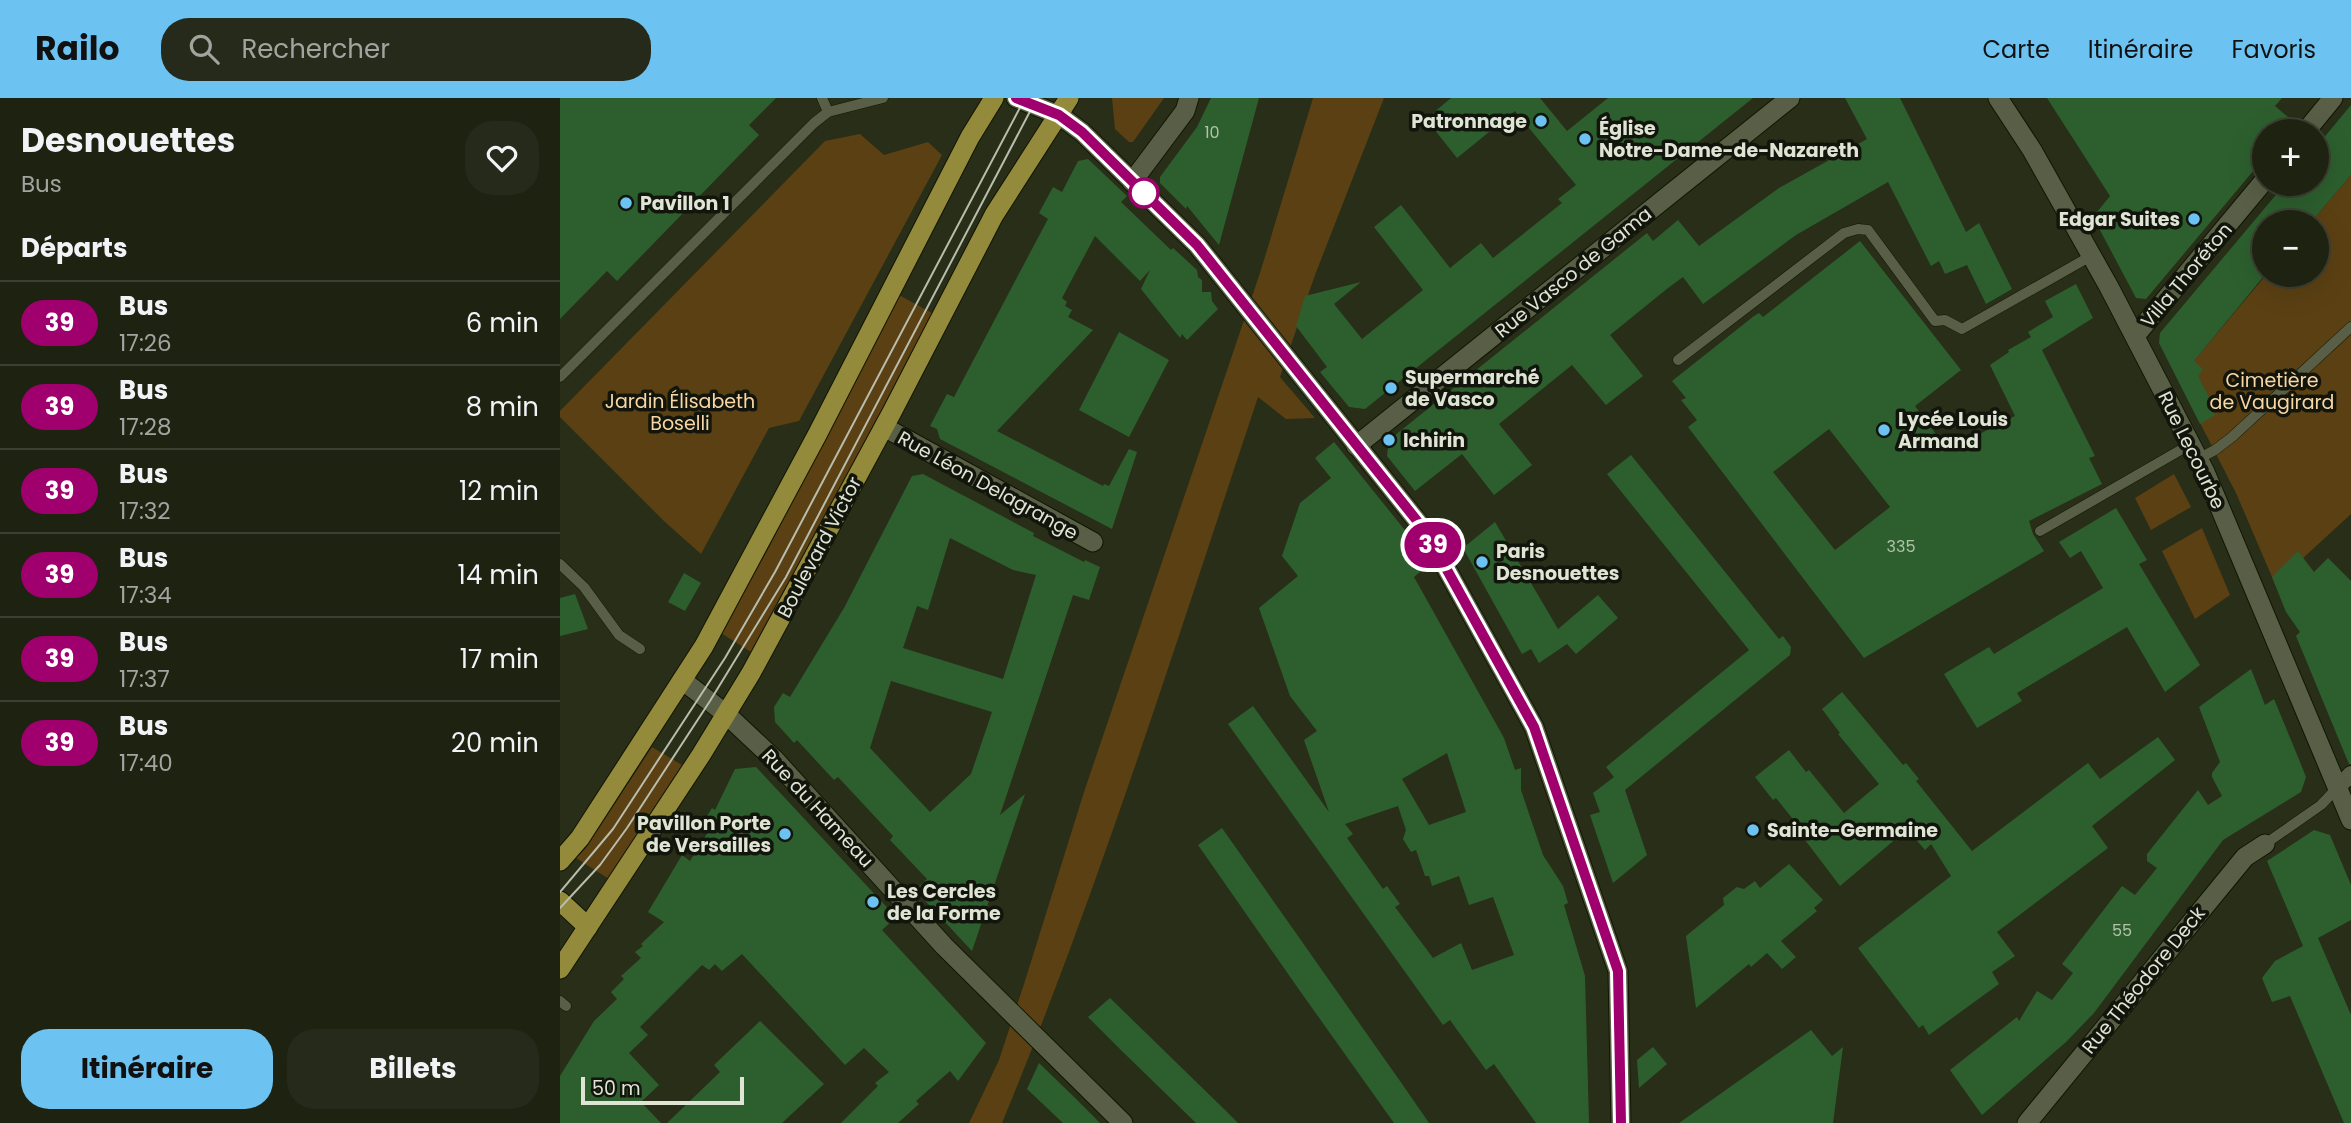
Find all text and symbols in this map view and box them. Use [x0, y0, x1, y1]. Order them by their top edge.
search box [161, 18, 651, 81]
text: Railo [35, 25, 119, 72]
icon: search [185, 30, 223, 68]
text: Rechercher [241, 31, 390, 67]
text: Carte [1982, 33, 2050, 66]
text: Itinéraire [2088, 33, 2193, 66]
text: Favoris [2231, 33, 2316, 66]
place label: Patronnage [1411, 108, 1527, 135]
marker: Patronnage [1533, 113, 1549, 129]
place label: Église Notre-Dame-de-Nazareth [1599, 115, 1859, 164]
text: Desnouettes [21, 117, 235, 164]
map controls [2252, 119, 2329, 287]
button: + [2252, 119, 2329, 196]
button: heart [465, 121, 539, 195]
house number: 10 [1204, 121, 1220, 144]
marker: Église Notre-Dame-de-Nazareth [1577, 131, 1593, 147]
text: Bus [21, 168, 62, 200]
unlabelled marker [1129, 178, 1159, 208]
place label: Pavillon 1 [640, 190, 730, 217]
marker: Pavillon 1 [618, 195, 634, 211]
street label: Rue Vasco de Gama [1489, 201, 1657, 344]
place label: Edgar Suites [2059, 206, 2180, 233]
button: − [2252, 210, 2329, 287]
marker: Edgar Suites [2186, 211, 2202, 227]
street label: Villa Thoréton [2134, 217, 2238, 334]
text: Départs [21, 230, 127, 266]
text: Bus [119, 288, 168, 324]
text: 6 min [466, 305, 539, 341]
text: 39 [45, 306, 74, 339]
text: 17:26 [119, 327, 172, 359]
place label: Supermarché de Vasco [1405, 364, 1540, 413]
park label: Cimetière de Vaugirard [2210, 367, 2334, 416]
text: Bus [119, 372, 168, 408]
marker: Supermarché de Vasco [1383, 380, 1399, 396]
street label: Rue Lecourbe [2151, 387, 2232, 514]
park label: Jardin Élisabeth Boselli [605, 388, 755, 437]
text: 8 min [466, 389, 539, 425]
text: 39 [45, 390, 74, 423]
place label: Lycée Louis Armand [1898, 406, 2008, 455]
text: 17:28 [119, 411, 172, 443]
marker: Lycée Louis Armand [1876, 422, 1892, 438]
street label: Rue Léon Delagrange [893, 425, 1083, 546]
place label: Ichirin [1403, 427, 1465, 454]
marker: Ichirin [1381, 432, 1397, 448]
text: Bus [119, 456, 168, 492]
street label: Boulevard Victor [771, 472, 868, 623]
text: 12 min [459, 473, 539, 509]
text: 39 [45, 474, 74, 507]
text: 17:32 [119, 495, 171, 527]
line badge: 39 [1402, 522, 1464, 568]
text: 39 [1418, 528, 1448, 561]
house number: 335 [1887, 535, 1915, 558]
place label: Paris Desnouettes [1496, 538, 1619, 587]
text: Bus [119, 540, 168, 576]
marker: Paris Desnouettes [1474, 554, 1490, 570]
text: 14 min [458, 557, 539, 593]
text: 39 [45, 558, 74, 591]
text: 17:34 [119, 579, 172, 611]
text: Bus [119, 624, 168, 660]
text: 17 min [460, 641, 539, 677]
text: 39 [45, 642, 74, 675]
text: 17:37 [119, 663, 170, 695]
text: Bus [119, 708, 168, 744]
text: 20 min [451, 725, 539, 761]
text: 39 [45, 726, 74, 759]
street label: Rue du Hameau [756, 743, 880, 873]
text: 17:40 [119, 747, 173, 779]
place label: Pavillon Porte de Versailles [637, 810, 771, 859]
place label: Sainte-Germaine [1767, 817, 1938, 844]
marker: Sainte-Germaine [1745, 822, 1761, 838]
marker: Pavillon Porte de Versailles [777, 826, 793, 842]
place label: Les Cercles de la Forme [887, 878, 1001, 927]
marker: Les Cercles de la Forme [865, 894, 881, 910]
street label: Rue Théodore Deck [2075, 901, 2211, 1060]
house number: 55 [2112, 919, 2132, 942]
button: Itinéraire [21, 1029, 273, 1109]
button: Billets [287, 1029, 539, 1109]
scale bar [581, 1074, 744, 1106]
text: 50 m [592, 1075, 641, 1102]

